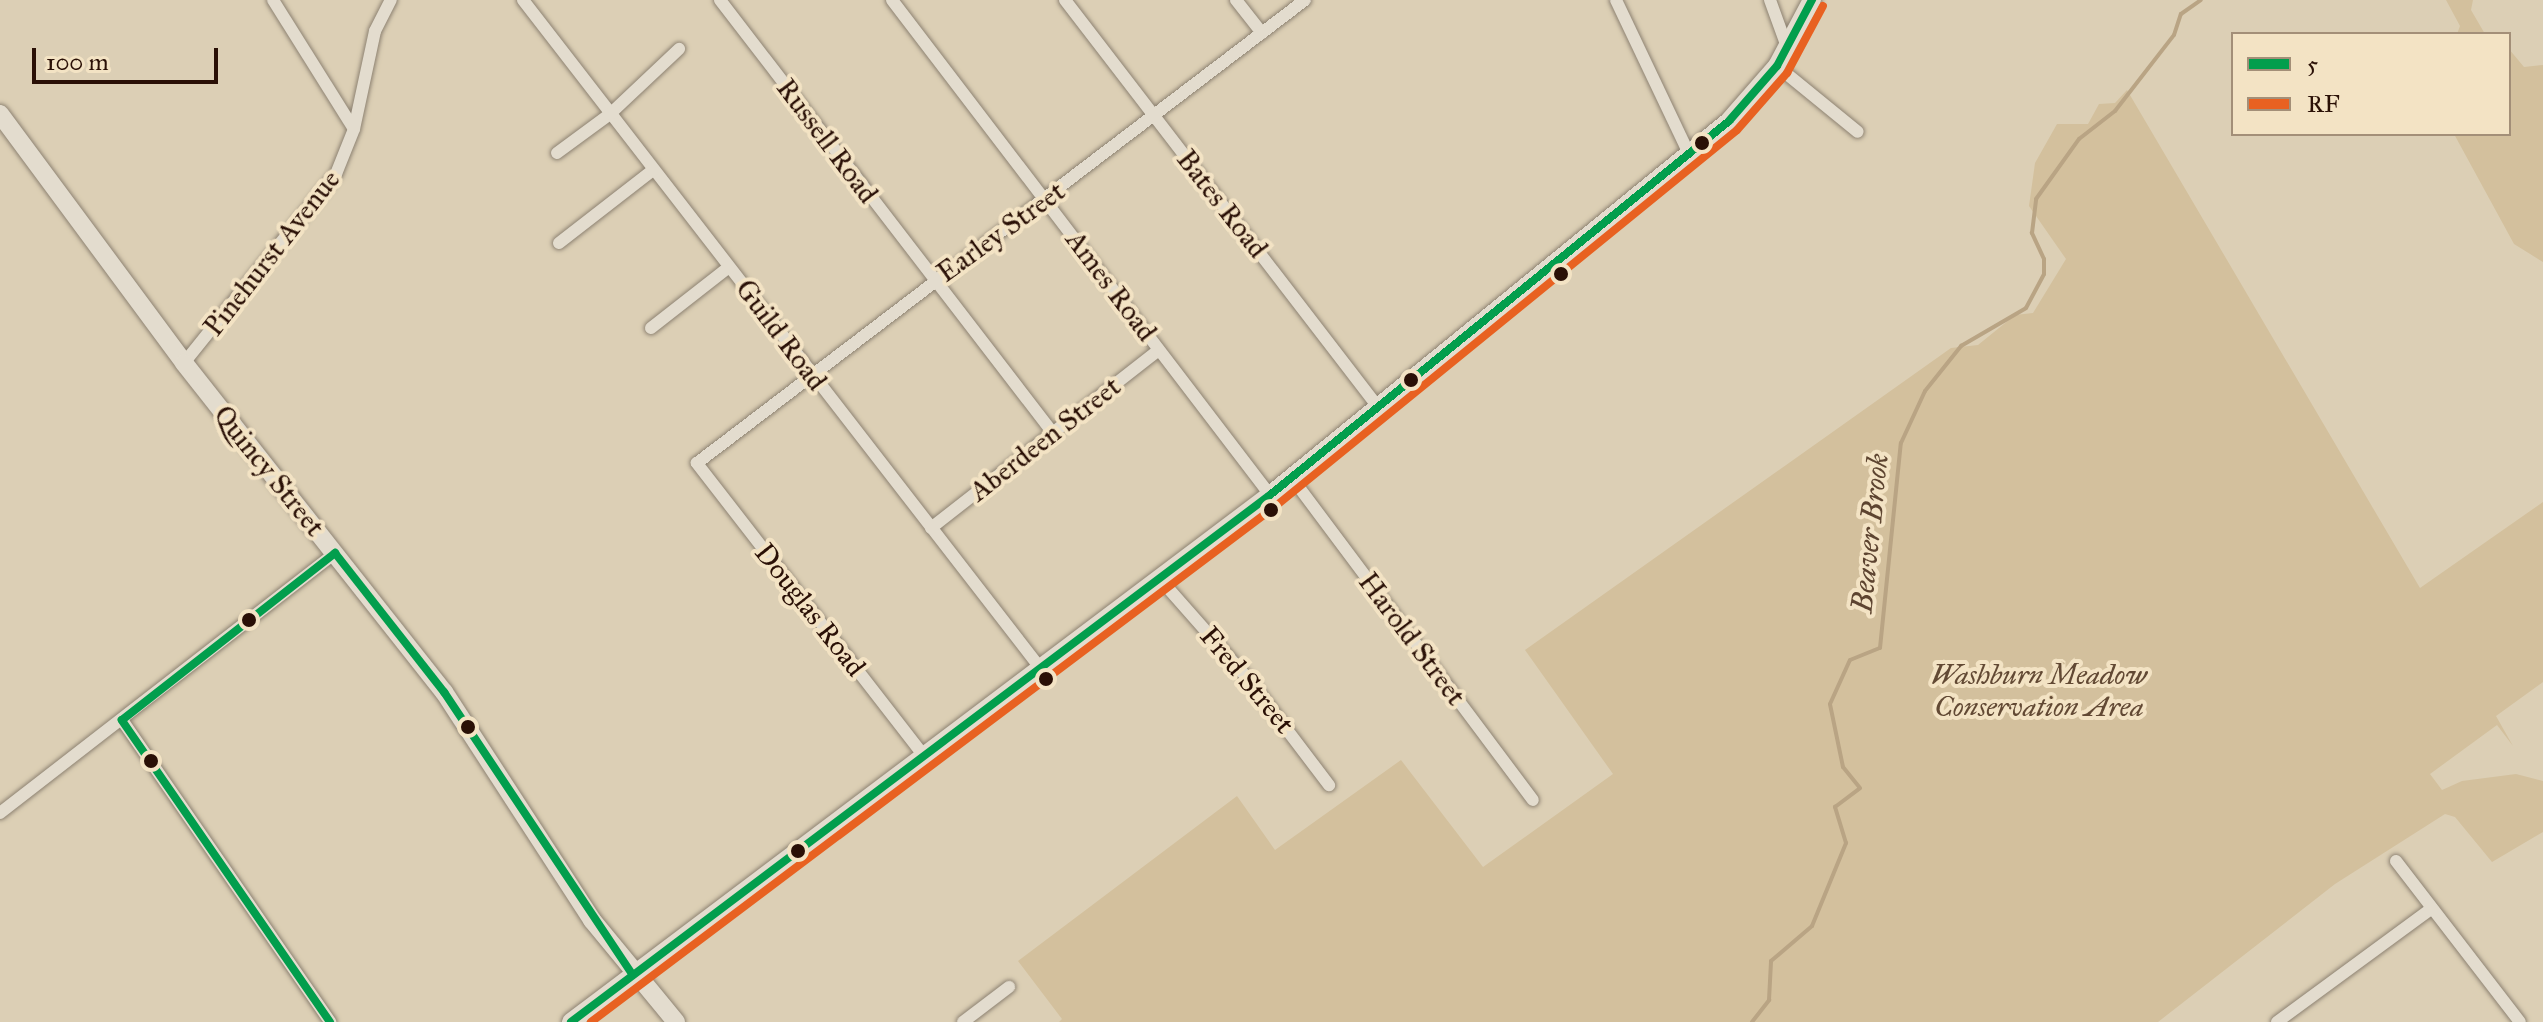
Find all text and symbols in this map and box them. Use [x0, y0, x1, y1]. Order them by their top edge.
scale bar [36, 32, 222, 82]
legend [2231, 32, 2511, 136]
text: 100 m [46, 47, 109, 77]
text: 5 [2307, 49, 2318, 79]
street label: Russell Road [769, 72, 885, 210]
text: RF [2307, 89, 2340, 119]
unlabelled marker [1694, 135, 1710, 151]
street label: Bates Road [1169, 143, 1275, 265]
street label: Pinehurst Avenue [197, 163, 347, 343]
street label: Earley Street [930, 174, 1072, 290]
street label: Ames Road [1059, 224, 1163, 348]
unlabelled marker [1553, 266, 1569, 282]
street label: Guild Road [728, 273, 834, 397]
street label: Aberdeen Street [963, 370, 1127, 508]
unlabelled marker [1403, 372, 1419, 388]
street label: Quincy Street [206, 399, 332, 543]
water label: Beaver Brook [1844, 452, 1896, 614]
unlabelled marker [1263, 502, 1279, 518]
street label: Douglas Road [748, 537, 872, 683]
street label: Harold Street [1351, 566, 1473, 712]
unlabelled marker [241, 612, 257, 628]
street label: Fred Street [1193, 620, 1301, 740]
park label: Washburn Meadow Conservation Area [1931, 658, 2147, 724]
unlabelled marker [1038, 671, 1054, 687]
unlabelled marker [460, 719, 476, 735]
unlabelled marker [143, 753, 159, 769]
unlabelled marker [790, 843, 806, 859]

